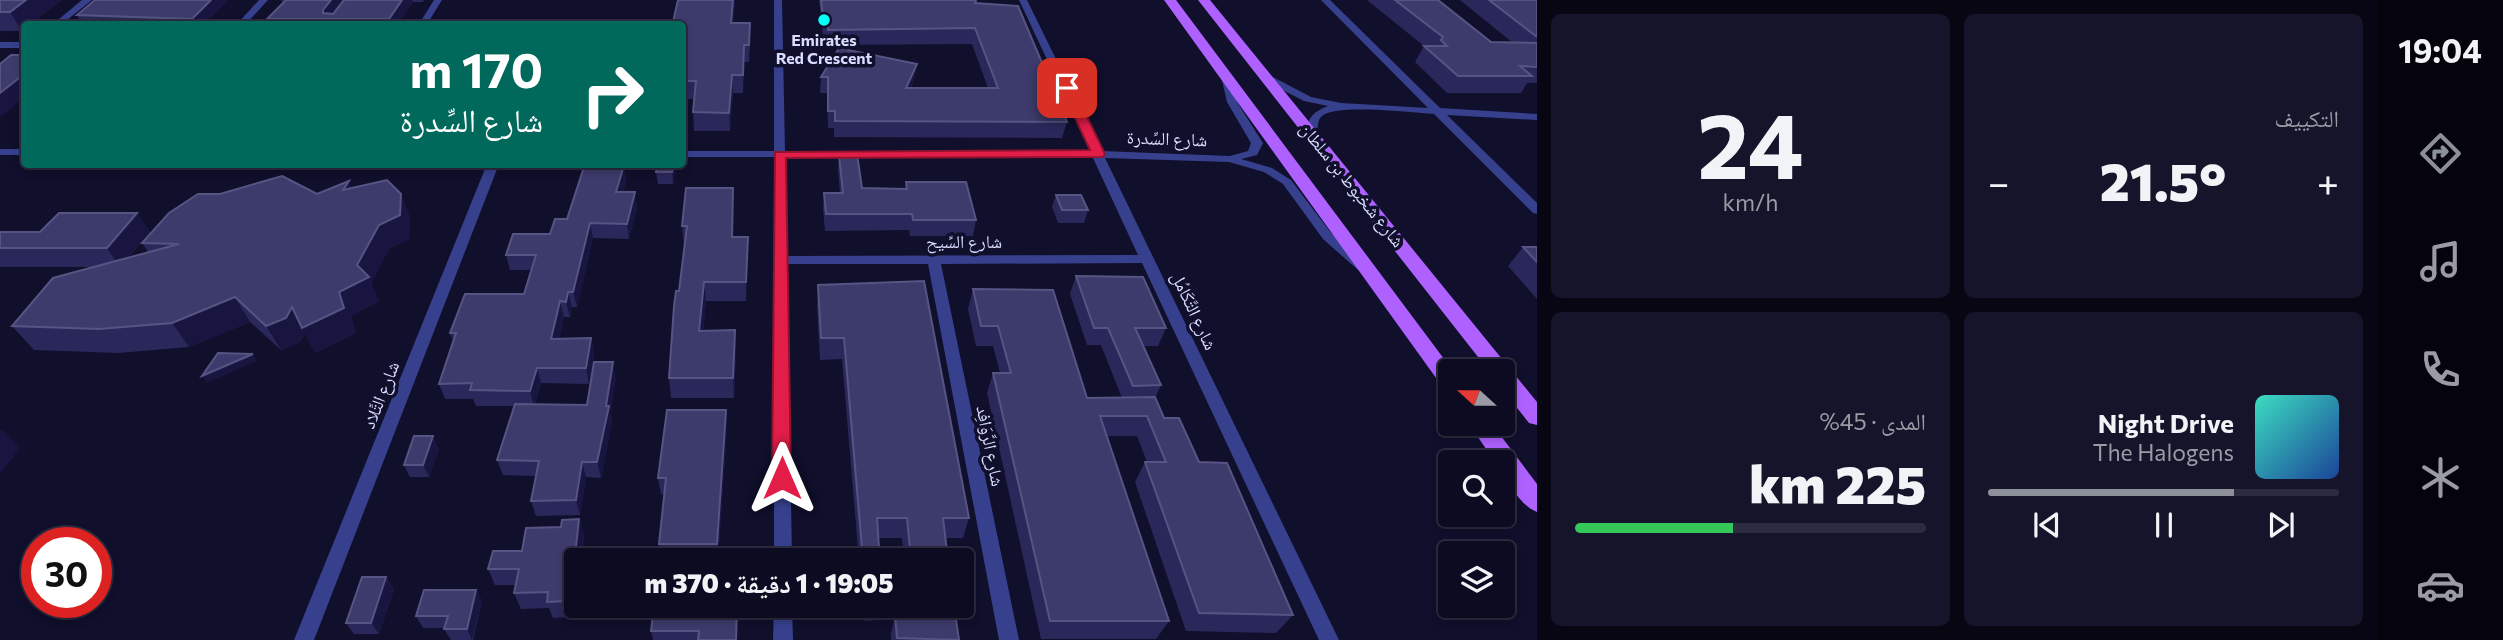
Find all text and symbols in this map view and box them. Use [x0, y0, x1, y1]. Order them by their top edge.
marker: Emirates Red Crescent [816, 12, 832, 28]
place label: Emirates Red Crescent [776, 30, 873, 67]
text: 19:04 [2398, 30, 2482, 70]
text: 170 m [410, 38, 543, 98]
icon: right [567, 49, 658, 140]
pin [1037, 58, 1097, 118]
icon: arrive [1048, 69, 1086, 107]
text: 24 [1697, 86, 1804, 198]
text: شارع السِّدرة [400, 99, 543, 139]
text: التكييف [2274, 104, 2339, 132]
street label: شارع شخبوط بن سلطان [1295, 118, 1410, 252]
street label: شارع السِّدرة [1126, 126, 1208, 151]
icon: directions [2416, 129, 2465, 178]
text: 21.5° [2100, 148, 2226, 212]
text: − [1988, 158, 2010, 205]
text: + [2317, 158, 2339, 205]
text: km/h [1723, 188, 1778, 216]
street label: شارع السِّيح [926, 230, 1002, 254]
icon: music [2416, 237, 2465, 286]
street label: شارع التَّكَامُل [1166, 268, 1223, 354]
icon: phone [2416, 345, 2465, 394]
street label: شارع التِّلاد [357, 358, 404, 432]
north arrow [1438, 359, 1516, 436]
map controls [1438, 359, 1515, 618]
street label: شارع الرَّوَافِد [971, 404, 1010, 488]
text: المدى · 45% [1820, 407, 1926, 435]
text: Night Drive [2098, 407, 2234, 438]
text: The Halogens [2093, 438, 2234, 466]
position arrow [745, 441, 819, 515]
button: search [1438, 450, 1515, 527]
text: 225 km [1749, 451, 1926, 515]
icon: climate [2416, 453, 2465, 502]
icon: previous [2028, 506, 2066, 544]
icon: pause [2145, 506, 2183, 544]
icon: next [2262, 506, 2300, 544]
speed limit sign: 30 [21, 527, 112, 618]
button: layers [1438, 541, 1515, 618]
icon: car [2416, 561, 2465, 610]
text: 19:05 · 1 دقيقة · 370 m [645, 567, 893, 598]

